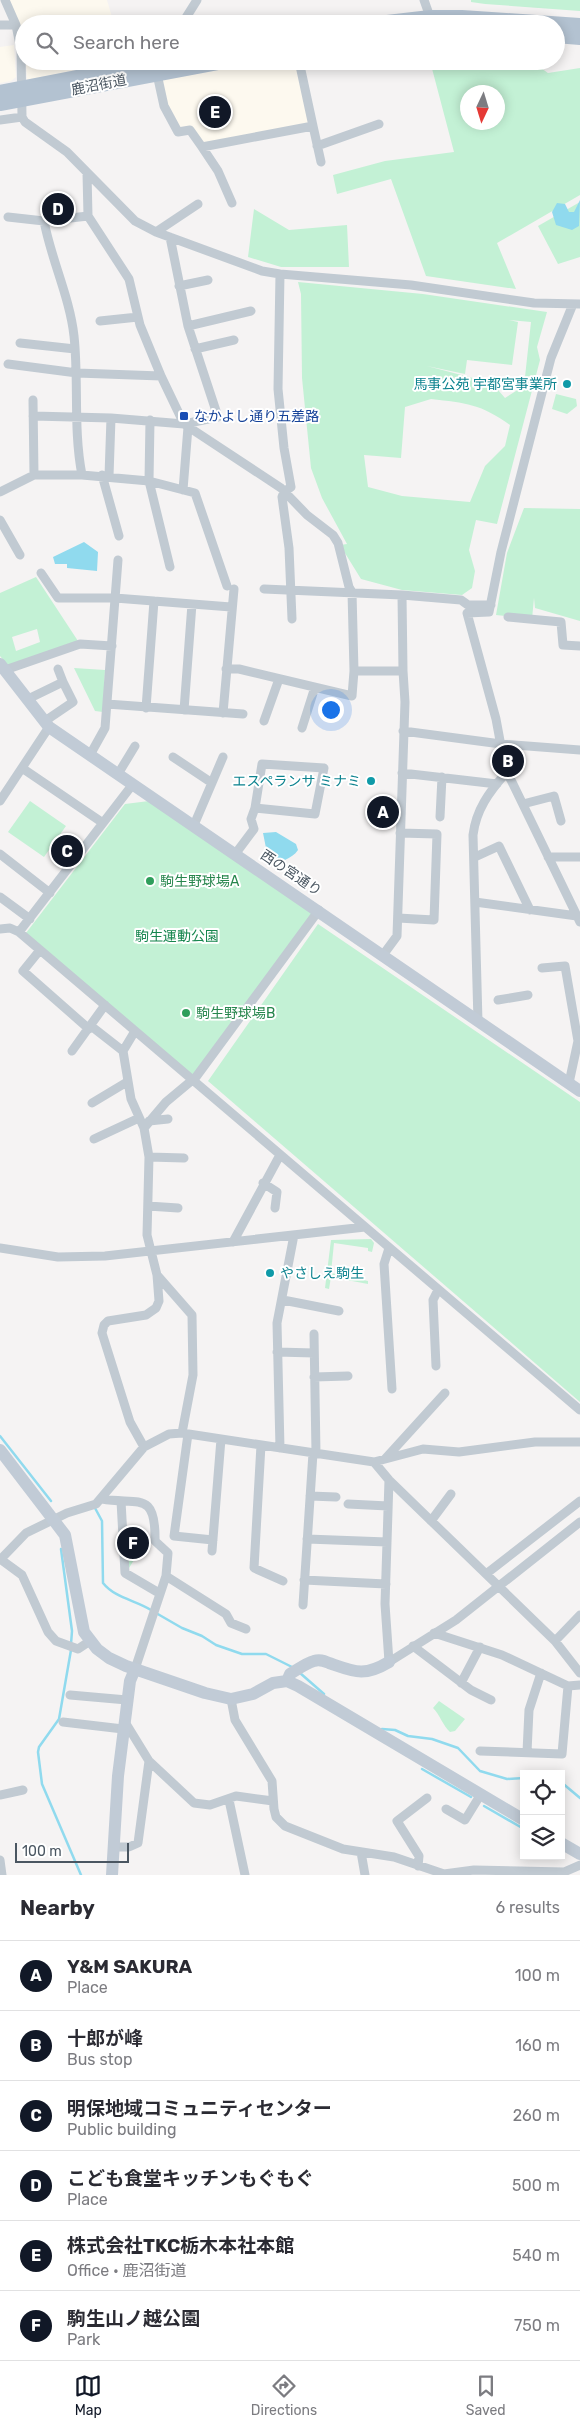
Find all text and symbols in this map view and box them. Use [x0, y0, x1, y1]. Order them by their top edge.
search box [15, 15, 565, 70]
icon: search [33, 29, 61, 57]
text: Search here [73, 31, 180, 54]
street label: 鹿沼街道 [70, 71, 128, 99]
north arrow [460, 85, 505, 130]
pin: E [199, 93, 231, 131]
pin: D [42, 190, 74, 228]
place label: 馬事公苑 宇都宮事業所 [414, 376, 557, 393]
marker: 馬事公苑 宇都宮事業所 [561, 378, 573, 390]
place label: なかよし通り五差路 [194, 408, 319, 425]
marker: なかよし通り五差路 [178, 410, 190, 422]
your location [318, 697, 344, 723]
pin: B [492, 742, 524, 780]
place label: エスペランサ ミナミ [233, 773, 361, 790]
marker: エスペランサ ミナミ [365, 775, 377, 787]
pin: A [367, 793, 399, 831]
pin: C [51, 832, 83, 870]
street label: 西の宮通り [257, 846, 325, 900]
place label: 駒生野球場A [160, 873, 240, 890]
marker: 駒生野球場A [144, 875, 156, 887]
park label: 駒生運動公園 [135, 928, 219, 945]
place label: 駒生野球場B [196, 1005, 275, 1022]
marker: 駒生野球場B [180, 1007, 192, 1019]
place label: やさしえ駒生 [280, 1265, 364, 1282]
marker: やさしえ駒生 [264, 1267, 276, 1279]
pin: F [117, 1524, 149, 1562]
map controls [520, 1770, 565, 1860]
button: locate [520, 1770, 565, 1815]
button: layers [520, 1815, 565, 1860]
scale bar [15, 1840, 129, 1863]
text: 100 m [22, 1843, 62, 1860]
text: Nearby [20, 1895, 95, 1920]
text: 6 results [495, 1898, 560, 1917]
text: Y&M SAKURA [67, 1955, 192, 1978]
text: A [30, 1966, 42, 1985]
text: 100 m [515, 1966, 560, 1985]
text: Place [67, 1978, 108, 1997]
text: 十郎が峰 [67, 2027, 143, 2050]
text: B [30, 2036, 42, 2055]
text: 160 m [515, 2036, 560, 2055]
text: Bus stop [67, 2050, 133, 2069]
text: 明保地域コミュニティセンター [67, 2097, 332, 2120]
text: C [30, 2106, 42, 2125]
text: 260 m [513, 2106, 560, 2125]
text: Public building [67, 2120, 177, 2139]
text: こども食堂キッチンもぐもぐ [67, 2167, 314, 2190]
text: D [30, 2176, 42, 2195]
text: 500 m [512, 2176, 560, 2195]
text: Place [67, 2190, 108, 2209]
text: 株式会社TKC栃木本社本館 [67, 2234, 294, 2257]
text: E [31, 2246, 41, 2265]
text: 540 m [512, 2246, 560, 2265]
text: Office · 鹿沼街道 [67, 2261, 186, 2280]
text: 駒生山ノ越公園 [67, 2307, 200, 2330]
text: F [31, 2316, 41, 2335]
text: 750 m [514, 2316, 560, 2335]
text: Park [67, 2330, 100, 2349]
tab: Map [74, 2372, 102, 2419]
tab: Directions [251, 2372, 317, 2419]
tab: Saved [466, 2372, 506, 2419]

